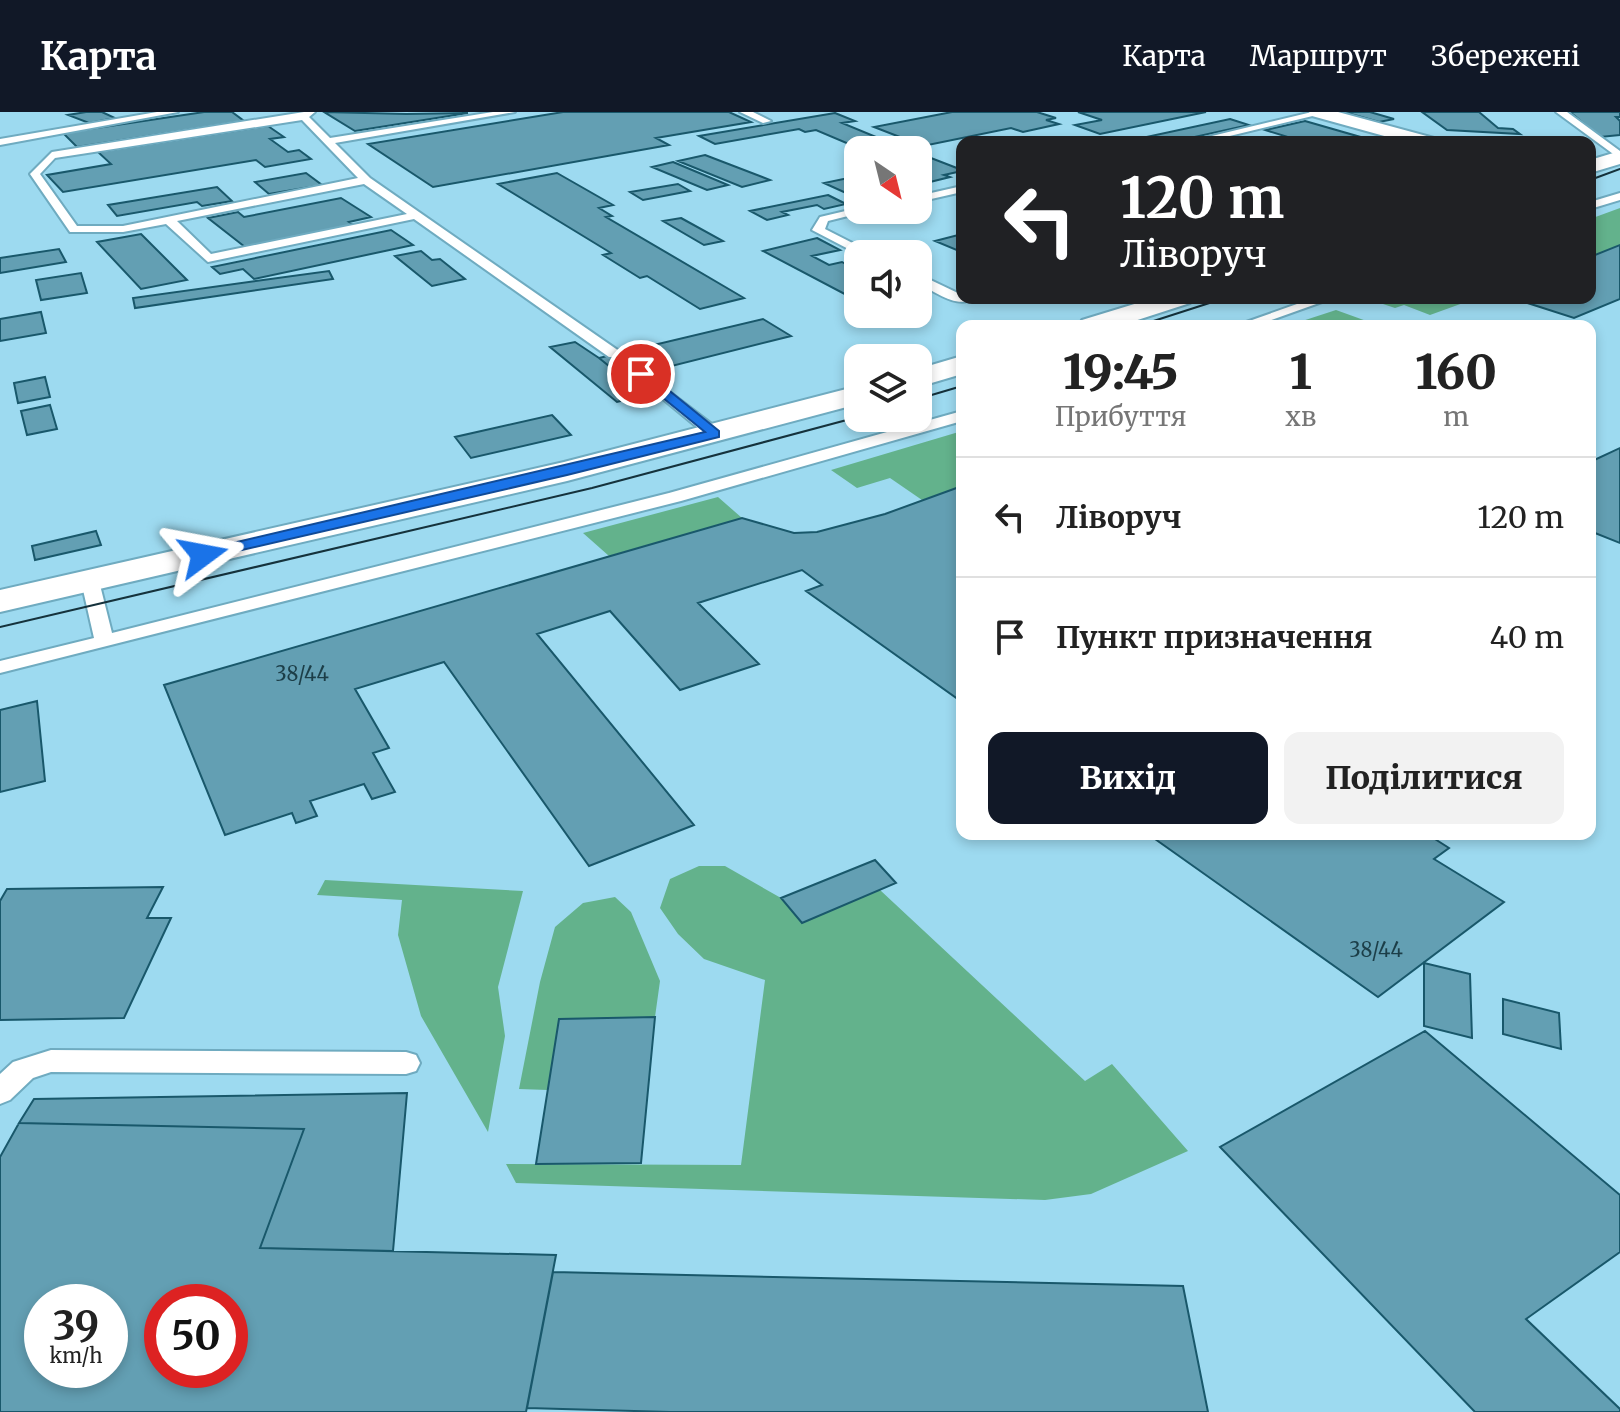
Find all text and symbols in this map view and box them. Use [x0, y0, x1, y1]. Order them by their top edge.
text: Карта [40, 33, 157, 80]
text: Карта [1122, 38, 1206, 74]
text: Маршрут [1250, 38, 1387, 74]
text: Збережені [1431, 38, 1580, 74]
north arrow [844, 136, 932, 224]
map controls [844, 136, 932, 432]
text: 120 m [1120, 163, 1284, 233]
icon: left [988, 168, 1092, 272]
text: Ліворуч [1120, 232, 1267, 277]
button: sound [844, 240, 932, 328]
pin [607, 340, 675, 408]
text: 19:45 [1063, 342, 1179, 402]
text: 1 [1290, 342, 1312, 402]
text: 160 [1415, 342, 1497, 402]
button: layers [844, 344, 932, 432]
icon: arrive [619, 352, 663, 396]
text: Прибуття [1055, 400, 1187, 433]
text: хв [1285, 400, 1316, 433]
text: m [1443, 400, 1469, 433]
icon: left [988, 495, 1032, 539]
text: Ліворуч [1056, 498, 1182, 536]
text: 120 m [1477, 498, 1564, 536]
position arrow [161, 513, 245, 597]
icon: arrive [988, 615, 1032, 659]
text: Пункт призначення [1056, 618, 1373, 656]
text: 40 m [1490, 618, 1564, 656]
house number: 38/44 [275, 661, 329, 686]
button: Вихід [988, 732, 1268, 824]
button: Поділитися [1284, 732, 1564, 824]
house number: 38/44 [1349, 937, 1403, 962]
speed limit sign: 50 [144, 1284, 248, 1388]
text: 39 [53, 1301, 99, 1351]
text: km/h [50, 1343, 102, 1368]

